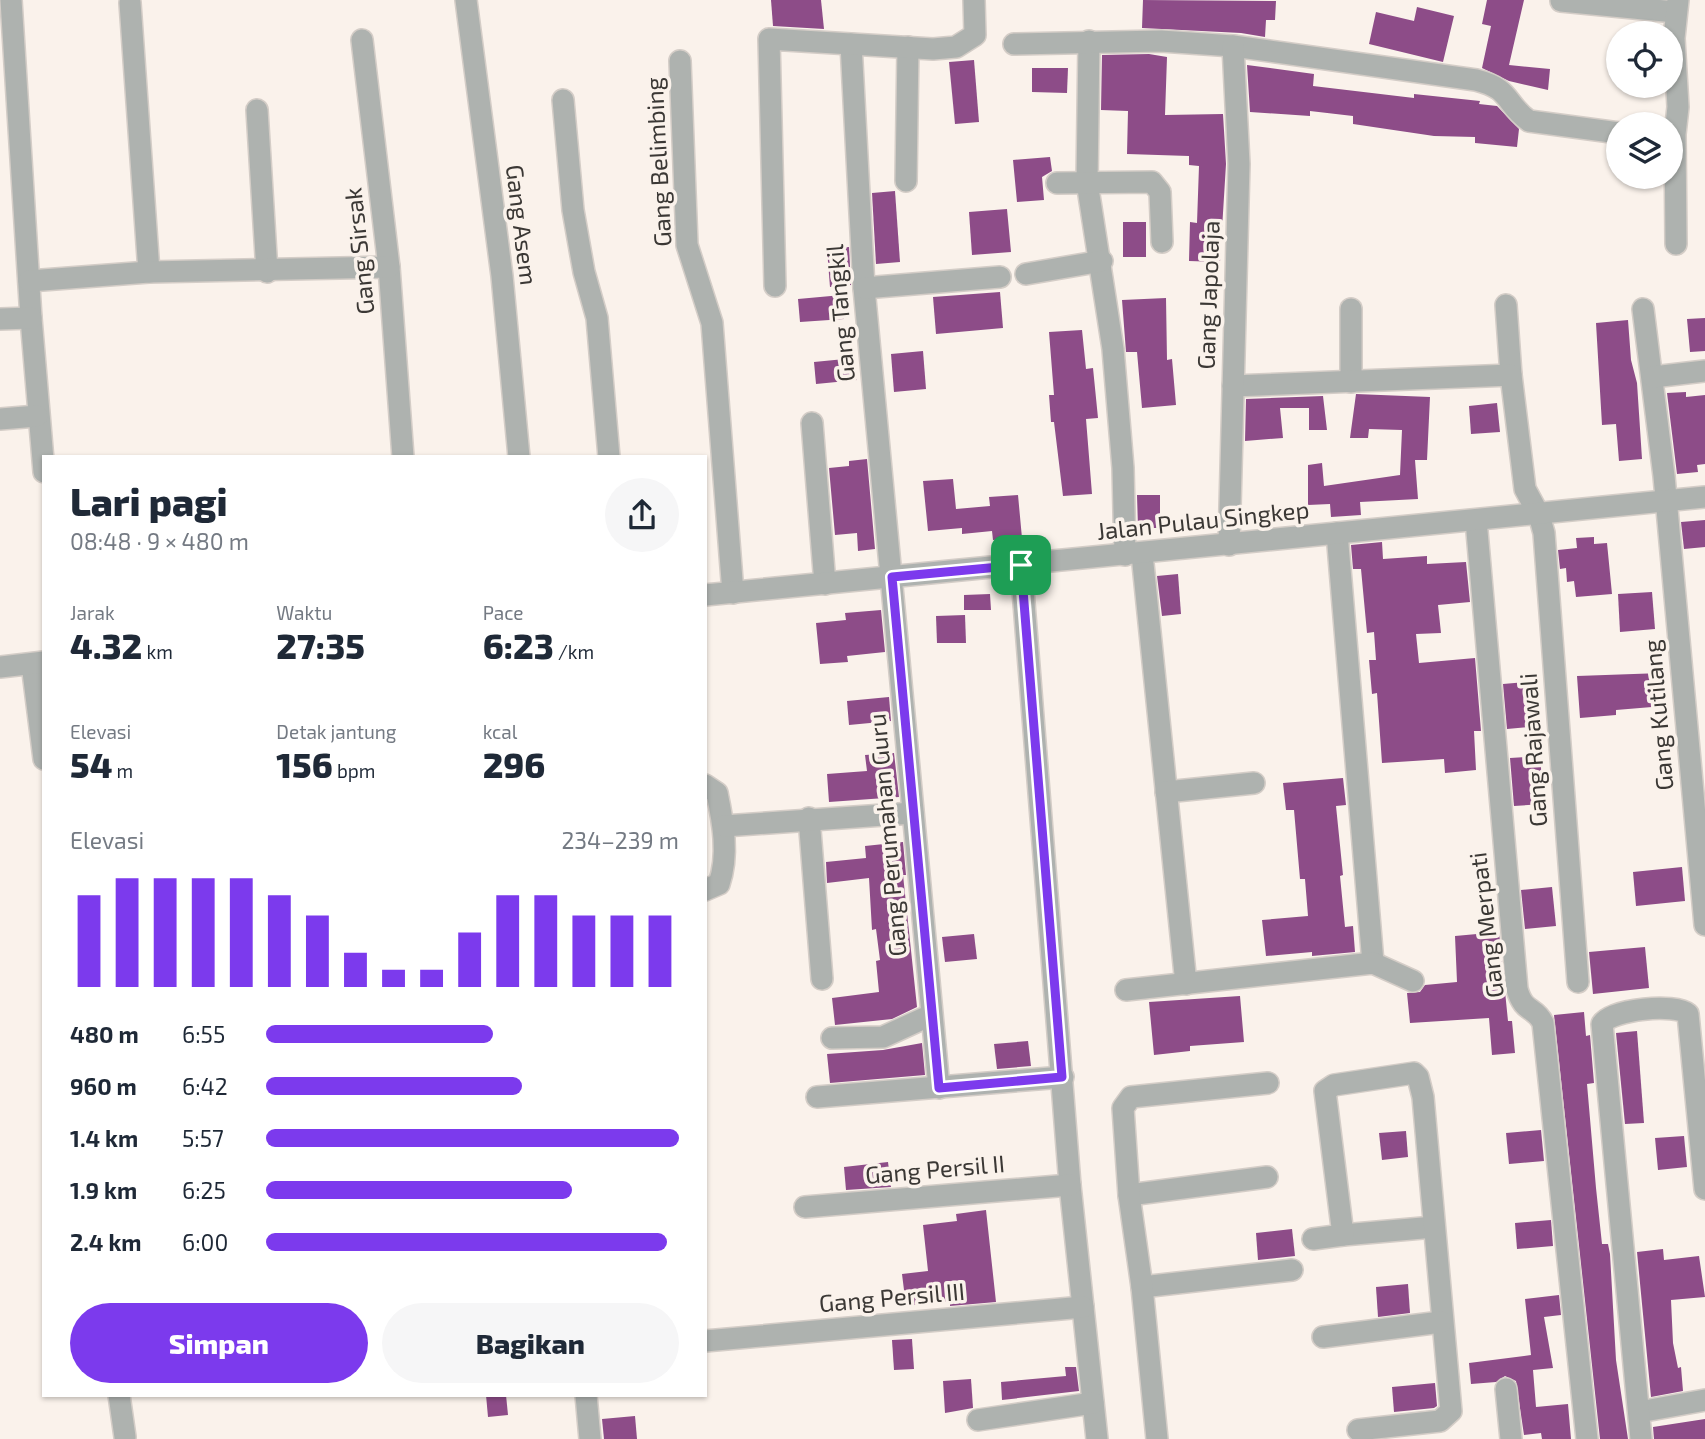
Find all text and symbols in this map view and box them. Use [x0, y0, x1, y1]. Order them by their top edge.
map controls [1606, 21, 1683, 189]
button: locate [1606, 21, 1683, 98]
street label: Gang Belimbing [639, 77, 676, 248]
button: layers [1606, 112, 1683, 189]
street label: Gang Asem [501, 163, 544, 287]
street label: Gang Sirsak [337, 186, 380, 316]
street label: Gang Japolaja [1190, 220, 1225, 370]
street label: Gang Tangkil [819, 243, 860, 383]
text: Lari pagi [70, 478, 228, 524]
button: share [605, 478, 679, 552]
street label: Jalan Pulau Singkep [1095, 494, 1311, 545]
text: 08:48 · 9 × 480 m [70, 527, 249, 555]
pin [991, 535, 1051, 595]
icon: arrive [1002, 546, 1040, 584]
text: Jarak [70, 601, 115, 624]
text: Waktu [276, 601, 332, 624]
text: Pace [483, 601, 524, 624]
text: 4.32 [70, 624, 142, 666]
text: 27:35 [276, 624, 365, 666]
text: 6:23 [483, 624, 554, 666]
street label: Gang Kutilang [1636, 638, 1679, 792]
text: km [142, 640, 173, 663]
text: /km [554, 640, 594, 663]
street label: Gang Rajawali [1513, 672, 1552, 828]
street label: Gang Perumahan Guru [861, 712, 912, 958]
text: Elevasi [70, 720, 131, 743]
text: Detak jantung [276, 720, 396, 743]
text: kcal [483, 720, 517, 743]
text: 54 [70, 743, 112, 785]
text: 156 [276, 743, 333, 785]
text: 296 [483, 743, 545, 785]
text: m [112, 759, 133, 782]
text: bpm [333, 759, 375, 782]
text: Elevasi [70, 826, 144, 854]
text: 234–239 m [561, 826, 679, 854]
street label: Gang Merpati [1462, 851, 1509, 1000]
text: 480 m [70, 1020, 139, 1048]
text: 6:55 [182, 1020, 225, 1048]
text: 960 m [70, 1072, 137, 1100]
text: 6:42 [182, 1072, 228, 1100]
text: 1.4 km [70, 1124, 138, 1152]
text: 5:57 [182, 1124, 224, 1152]
street label: Gang Persil II [864, 1148, 1006, 1189]
text: 1.9 km [70, 1176, 137, 1204]
text: 6:25 [182, 1176, 226, 1204]
text: 2.4 km [70, 1228, 142, 1256]
text: 6:00 [182, 1228, 228, 1256]
street label: Gang Persil III [818, 1276, 966, 1317]
button: Simpan [70, 1303, 368, 1383]
button: Bagikan [382, 1303, 679, 1383]

